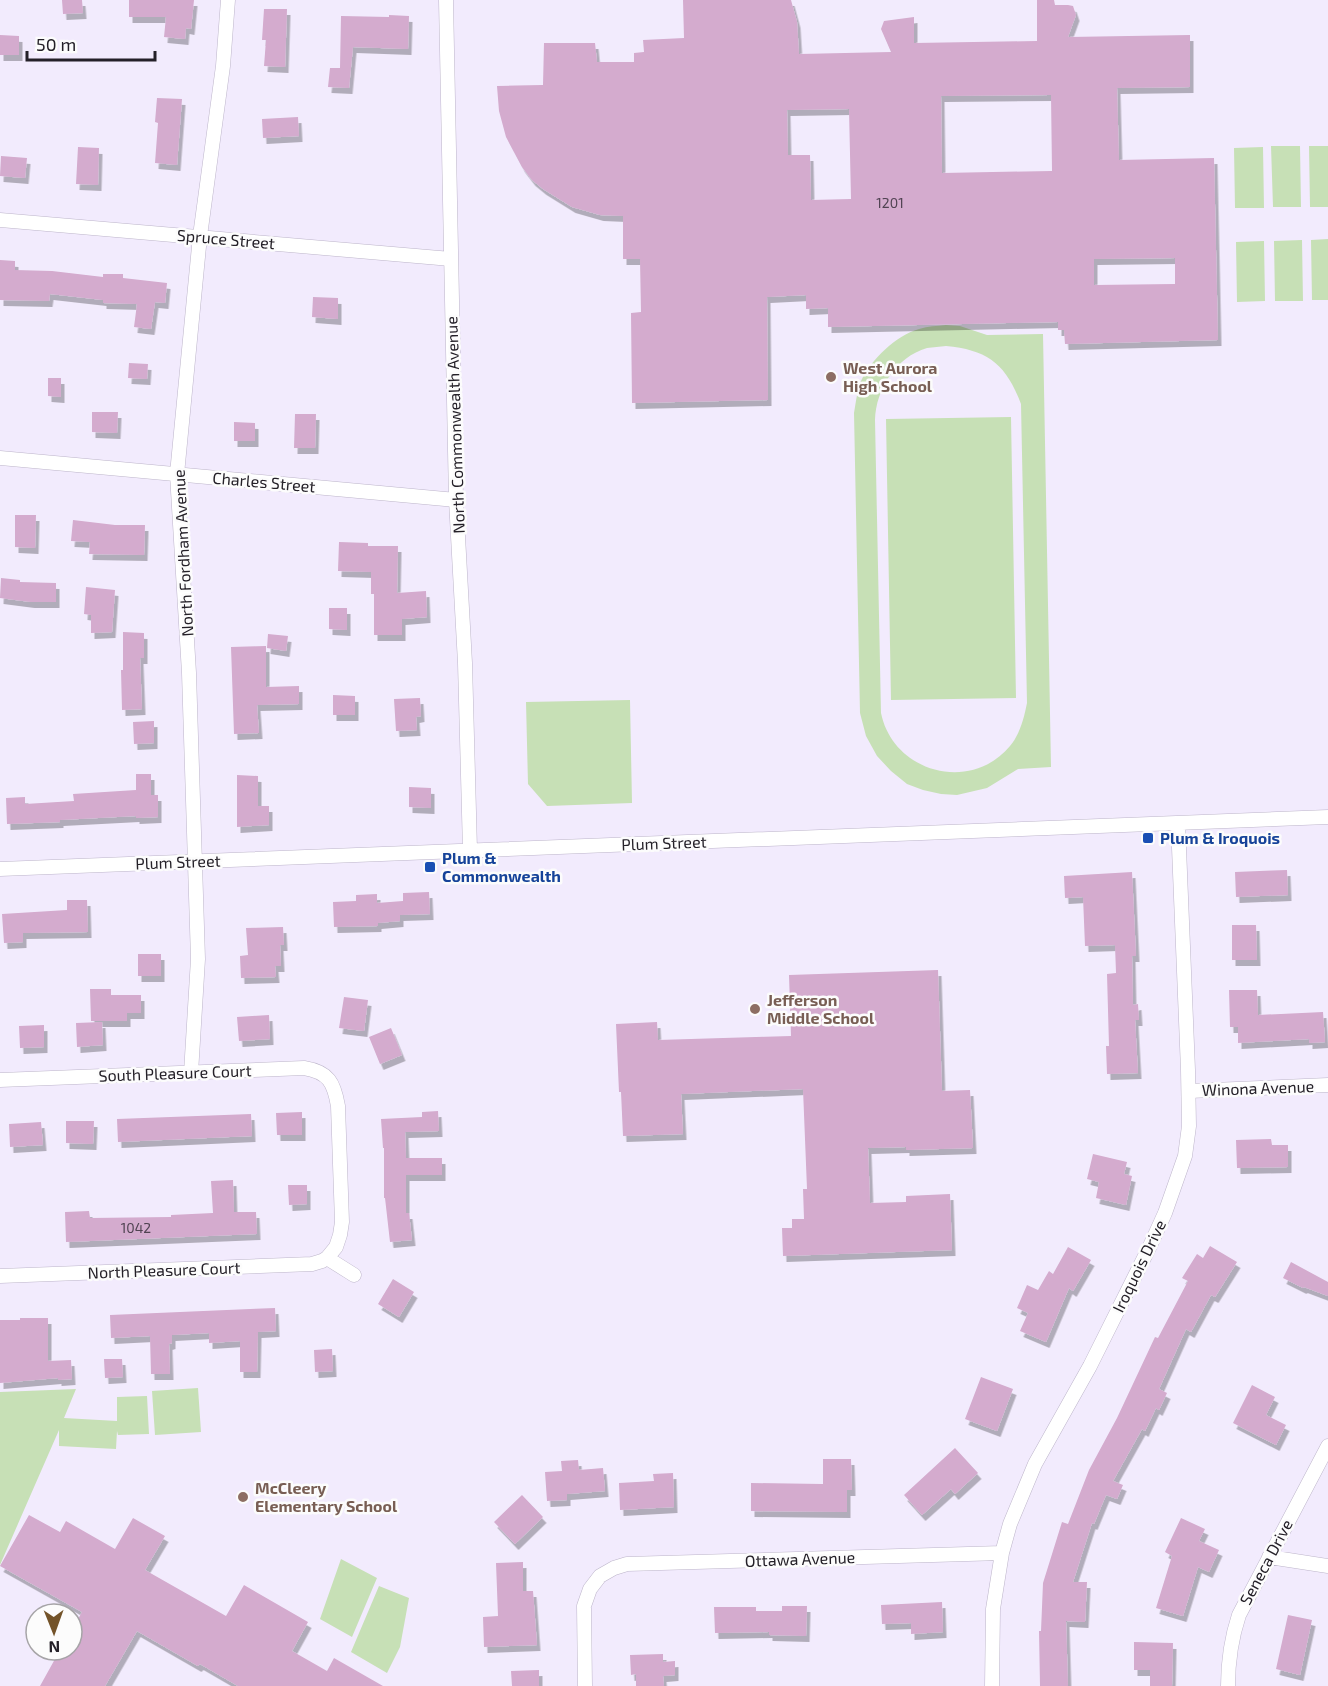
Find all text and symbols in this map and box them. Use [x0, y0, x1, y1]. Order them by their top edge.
scale bar [27, 24, 154, 62]
text: 50 m [36, 33, 76, 55]
house number: 1201 [876, 194, 904, 211]
street label: Spruce Street [176, 225, 276, 252]
street label: North Commonwealth Avenue [441, 316, 468, 534]
place label: West Aurora High School [843, 358, 938, 395]
marker: West Aurora High School [824, 370, 838, 384]
street label: Charles Street [212, 468, 316, 495]
street label: North Fordham Avenue [169, 469, 196, 637]
place label: Plum & Iroquois [1160, 828, 1280, 847]
marker: Plum & Iroquois [1141, 831, 1155, 845]
street label: Plum Street [621, 832, 707, 853]
place label: Plum & Commonwealth [442, 848, 561, 885]
street label: Plum Street [135, 851, 221, 872]
marker: Plum & Commonwealth [423, 860, 437, 874]
place label: Jefferson Middle School [767, 990, 875, 1027]
marker: Jefferson Middle School [748, 1002, 762, 1016]
street label: South Pleasure Court [98, 1060, 252, 1085]
street label: Winona Avenue [1201, 1076, 1314, 1099]
street label: Iroquois Drive [1108, 1216, 1169, 1315]
house number: 1042 [121, 1219, 151, 1236]
street label: North Pleasure Court [87, 1257, 241, 1282]
place label: McCleery Elementary School [255, 1478, 398, 1516]
marker: McCleery Elementary School [236, 1490, 250, 1504]
street label: Seneca Drive [1235, 1516, 1296, 1608]
street label: Ottawa Avenue [744, 1547, 855, 1570]
north arrow [24, 1602, 84, 1662]
text: N [48, 1638, 60, 1657]

